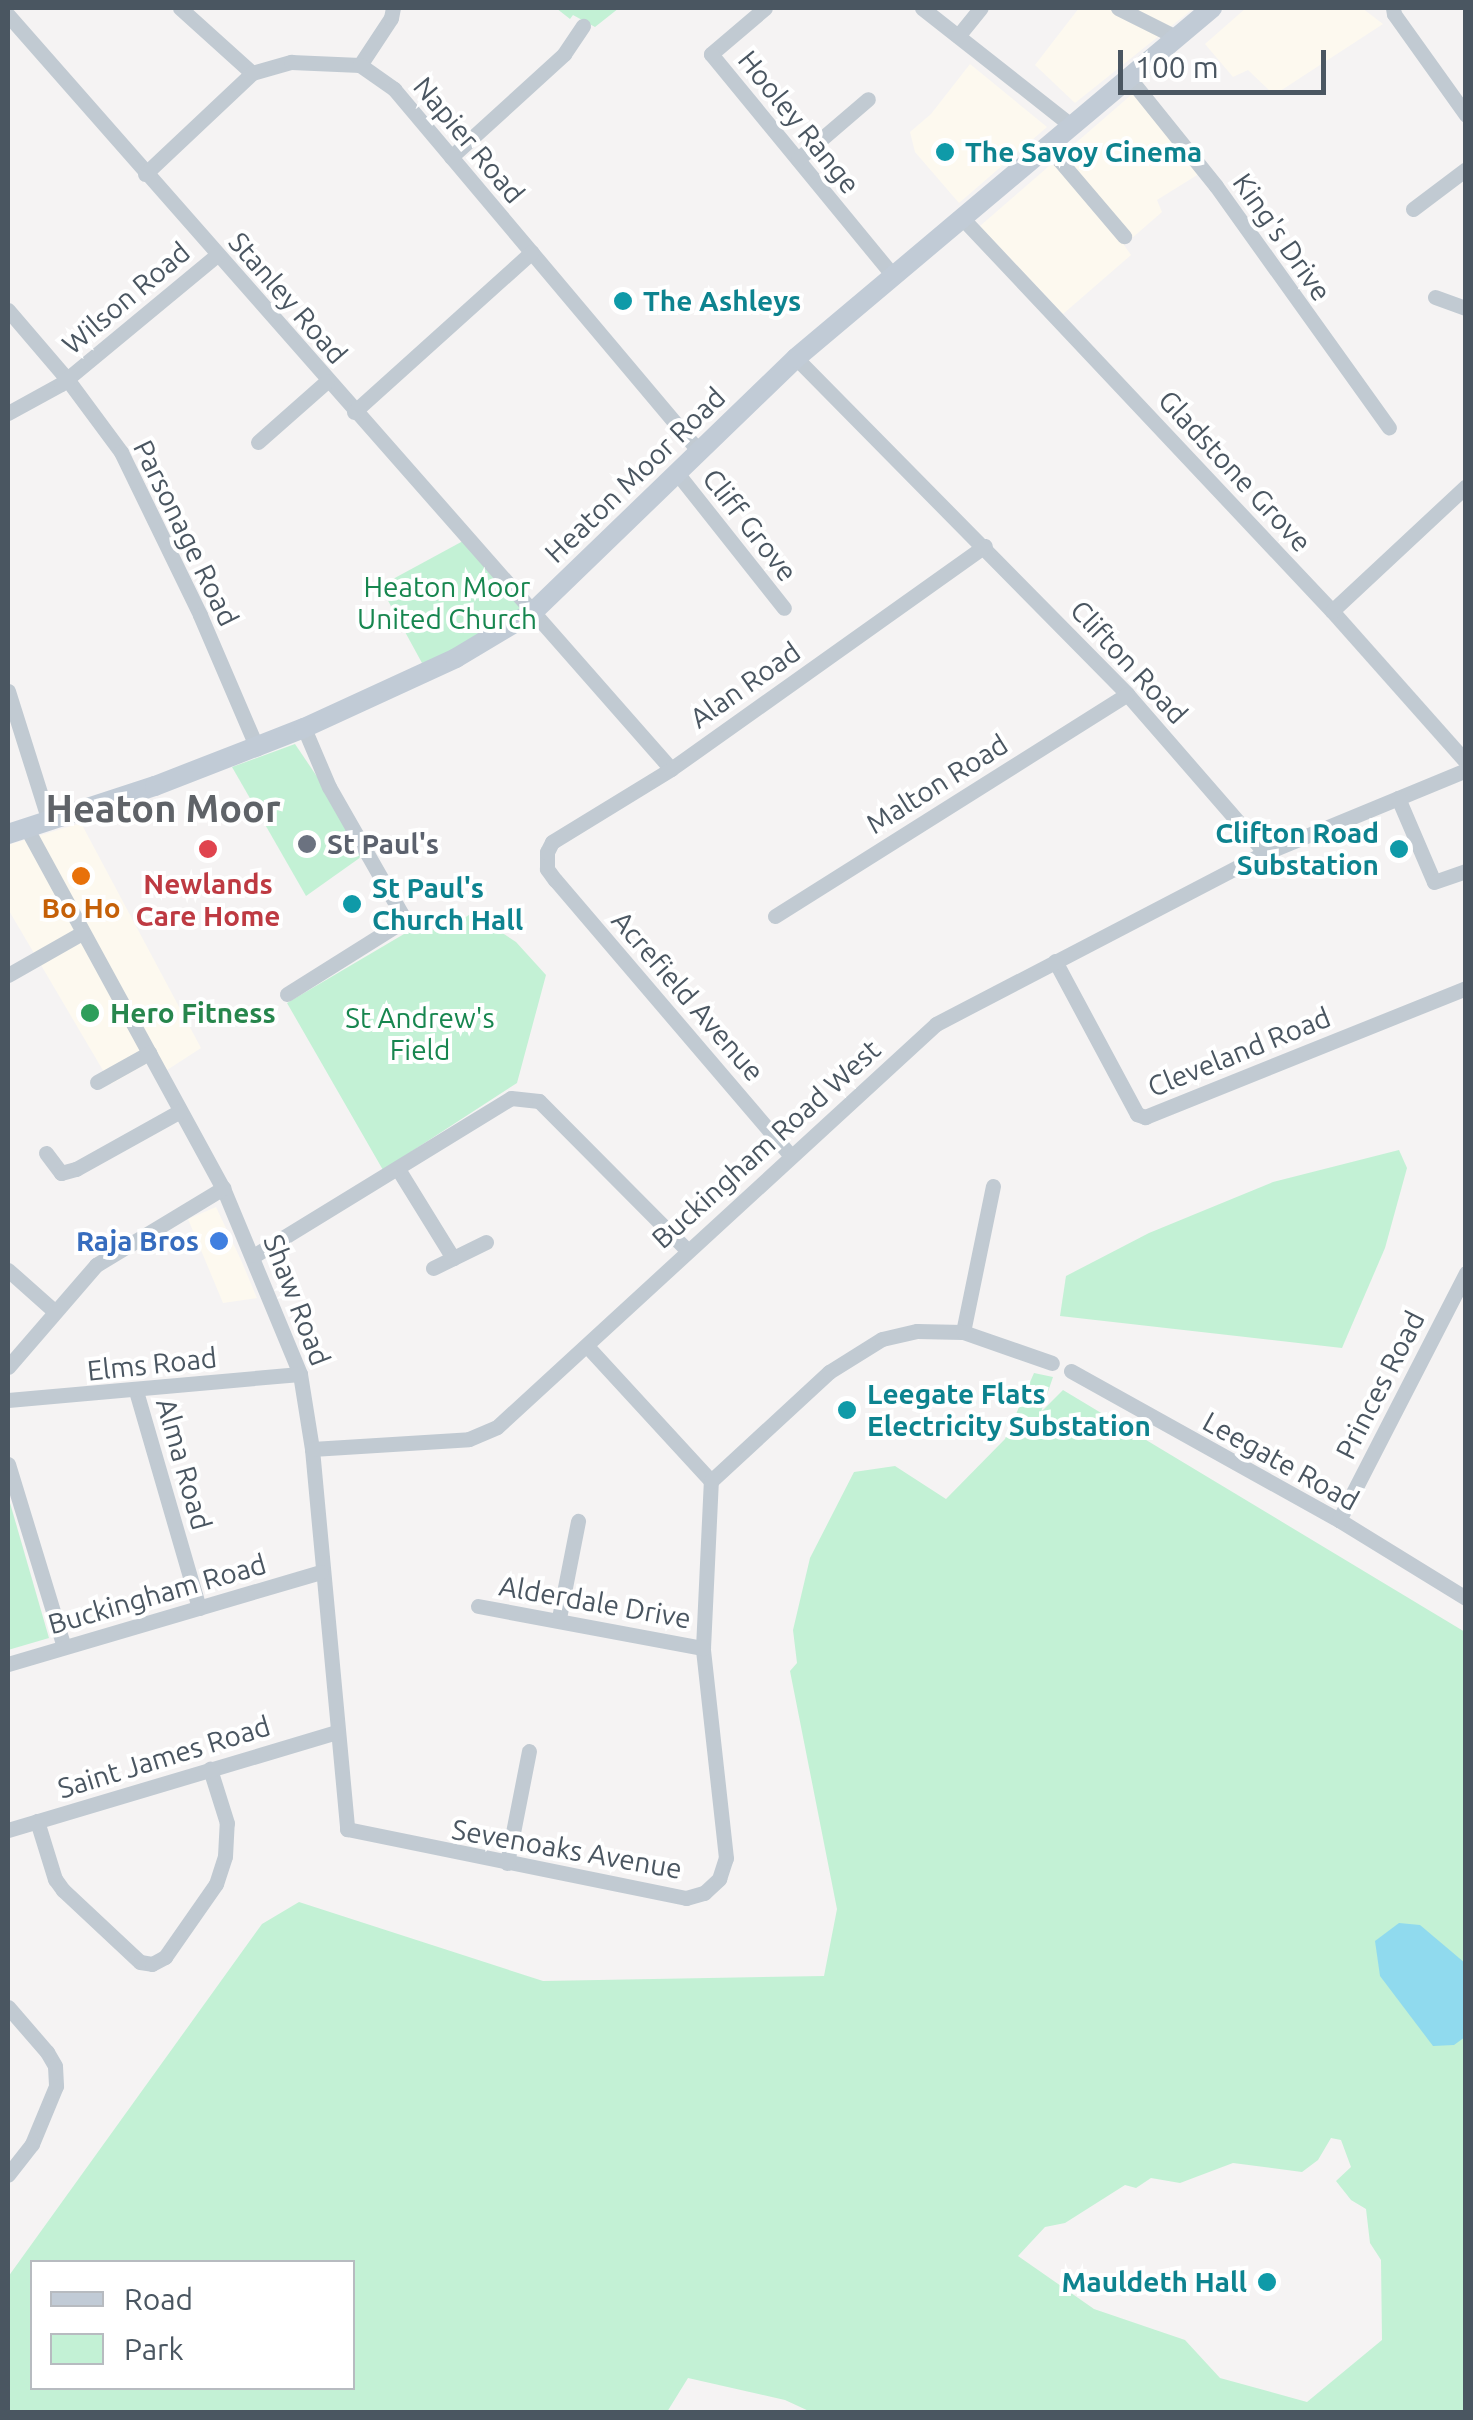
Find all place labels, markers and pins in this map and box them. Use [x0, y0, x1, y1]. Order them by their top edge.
place label: The Savoy Cinema [965, 135, 1202, 169]
marker: The Savoy Cinema [934, 141, 956, 163]
place label: The Ashleys [643, 284, 801, 318]
marker: The Ashleys [612, 290, 634, 312]
place label: Clifton Road Substation [1215, 816, 1379, 882]
place label: St Paul's [327, 827, 439, 861]
marker: St Paul's [296, 833, 318, 855]
marker: Newlands Care Home [195, 836, 221, 862]
marker: Clifton Road Substation [1388, 838, 1410, 860]
marker: Bo Ho [70, 865, 92, 887]
place label: Newlands Care Home [136, 867, 280, 933]
place label: St Paul's Church Hall [372, 871, 523, 937]
place label: Bo Ho [41, 891, 121, 925]
marker: St Paul's Church Hall [341, 893, 363, 915]
place label: Hero Fitness [110, 996, 276, 1030]
marker: Hero Fitness [79, 1002, 101, 1024]
place label: Raja Bros [76, 1224, 199, 1258]
marker: Raja Bros [208, 1230, 230, 1252]
place label: Leegate Flats Electricity Substation [867, 1377, 1151, 1443]
marker: Leegate Flats Electricity Substation [836, 1399, 858, 1421]
place label: Mauldeth Hall [1062, 2265, 1247, 2299]
marker: Mauldeth Hall [1256, 2271, 1278, 2293]

